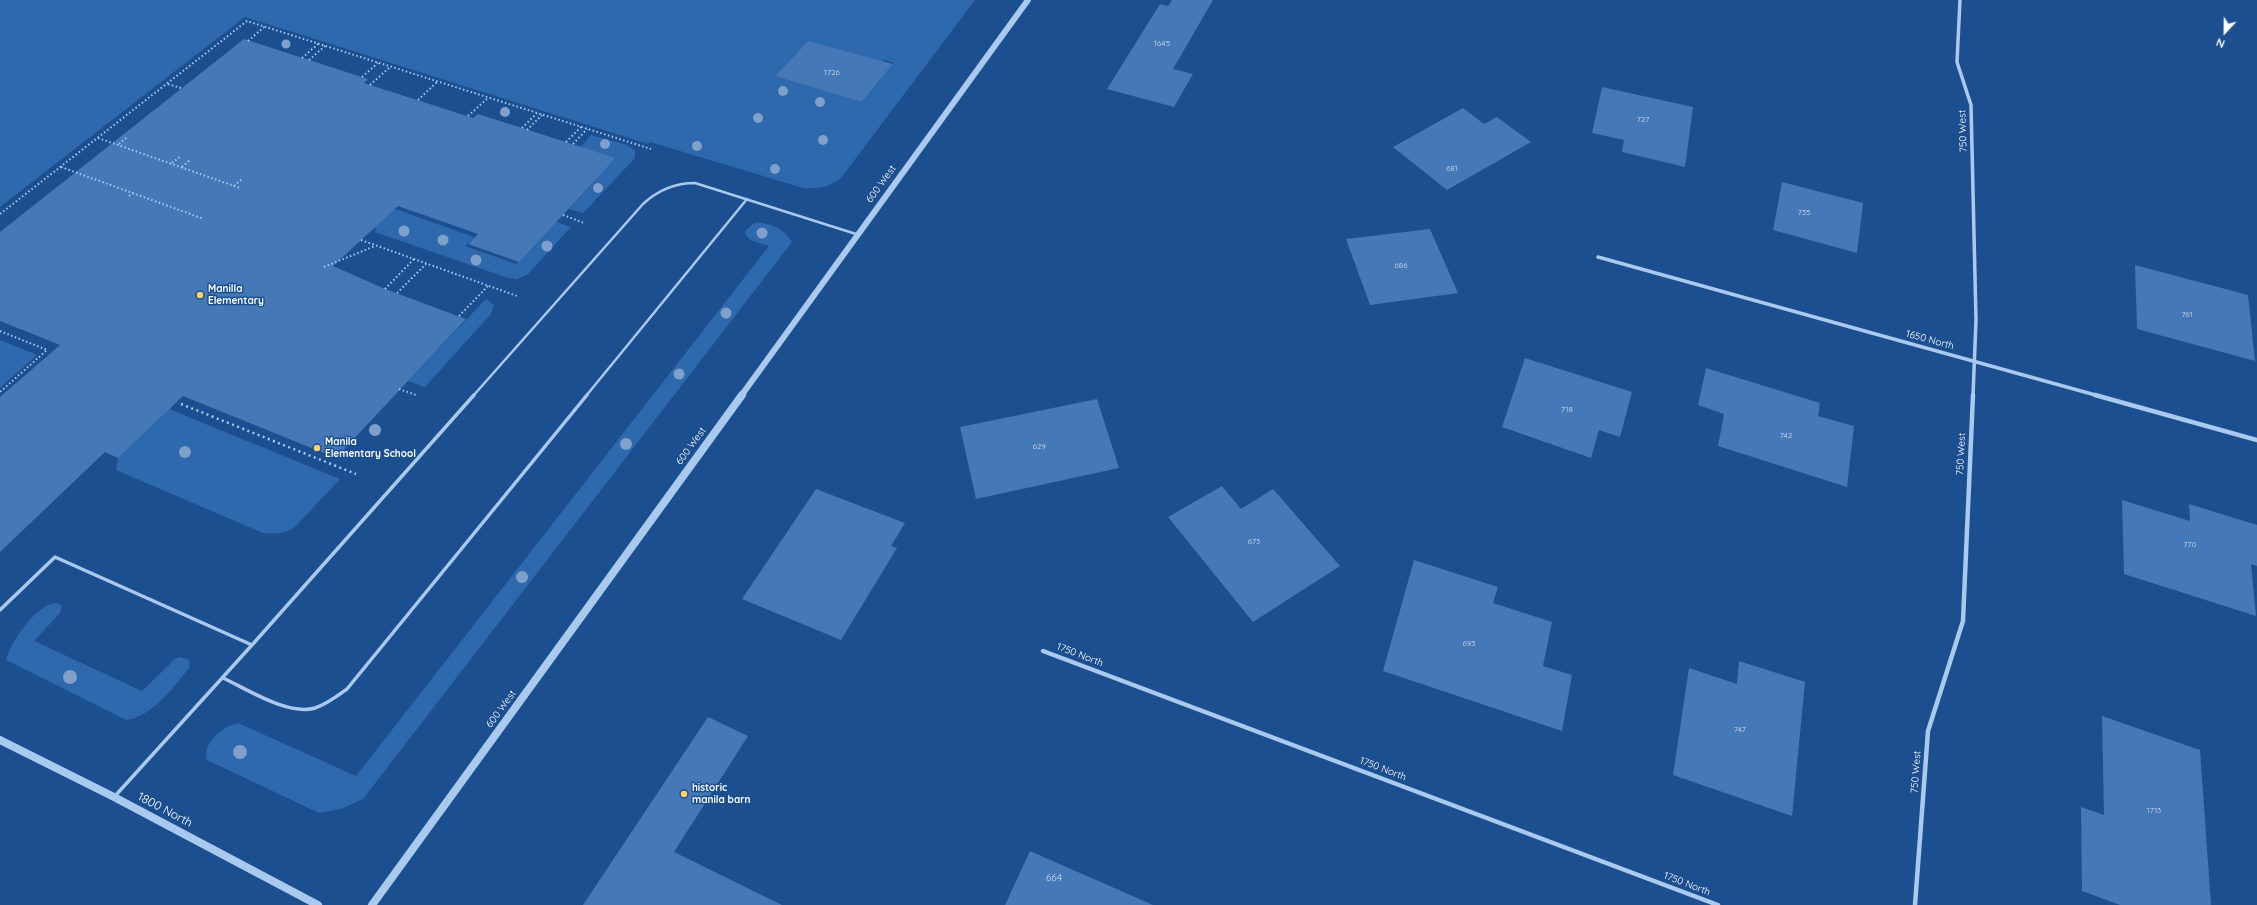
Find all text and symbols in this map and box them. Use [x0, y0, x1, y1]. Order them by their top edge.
north arrow [2205, 12, 2245, 52]
text: N [2214, 35, 2227, 51]
house number: 1645 [1154, 39, 1170, 49]
house number: 1726 [824, 68, 840, 78]
street label: 750 West [1956, 110, 1970, 152]
house number: 727 [1637, 115, 1649, 125]
street label: 600 West [863, 163, 899, 205]
house number: 681 [1446, 164, 1458, 174]
house number: 735 [1798, 208, 1810, 218]
house number: 686 [1395, 261, 1407, 271]
place label: Manilla Elementary [208, 283, 264, 306]
marker: Manilla Elementary [195, 290, 205, 300]
house number: 761 [2181, 310, 2193, 320]
street label: 1650 North [1905, 328, 1955, 352]
house number: 718 [1561, 405, 1573, 415]
street label: 600 West [673, 425, 709, 467]
house number: 742 [1780, 431, 1792, 441]
street label: 750 West [1954, 432, 1968, 476]
place label: Manila Elementary School [325, 436, 416, 460]
house number: 629 [1032, 442, 1046, 452]
marker: Manila Elementary School [312, 443, 322, 453]
house number: 673 [1248, 537, 1260, 547]
house number: 770 [2184, 540, 2196, 550]
house number: 693 [1463, 639, 1475, 649]
street label: 1750 North [1055, 641, 1105, 669]
street label: 600 West [483, 688, 519, 730]
house number: 747 [1734, 725, 1746, 735]
street label: 750 West [1909, 750, 1923, 794]
street label: 1750 North [1358, 755, 1408, 783]
place label: historic manila barn [692, 782, 750, 806]
marker: historic manila barn [679, 789, 689, 799]
street label: 1800 North [135, 790, 195, 830]
house number: 1713 [2147, 806, 2161, 816]
street label: 1750 North [1662, 870, 1712, 898]
house number: 664 [1046, 872, 1062, 884]

